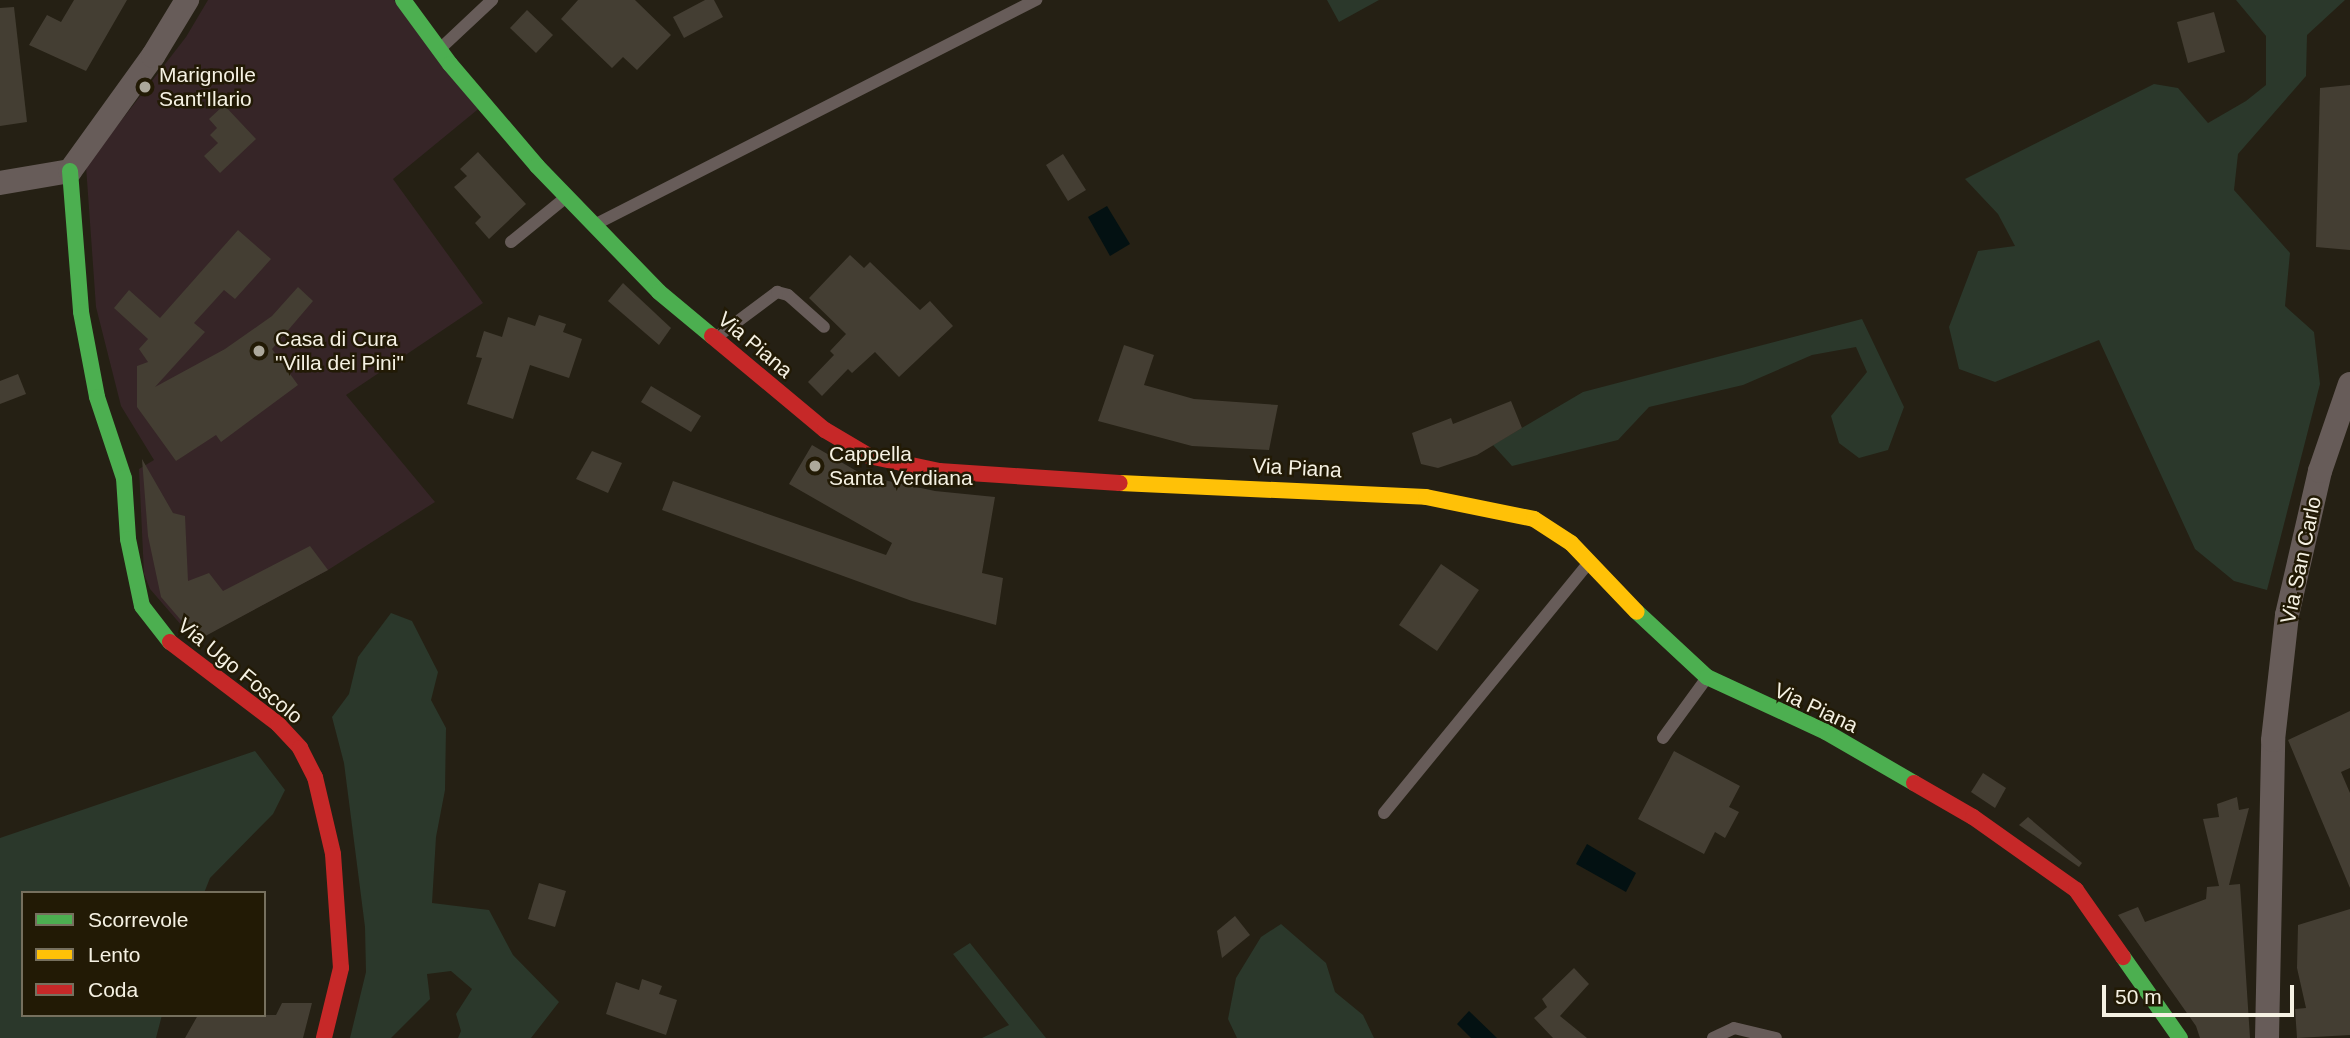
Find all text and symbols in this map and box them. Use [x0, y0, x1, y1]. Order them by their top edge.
place label: Marignolle Sant'Ilario [159, 62, 256, 112]
marker: Marignolle Sant'Ilario [137, 79, 153, 95]
street label: Via Piana [713, 307, 797, 383]
place label: Casa di Cura "Villa dei Pini" [275, 326, 404, 376]
marker: Casa di Cura "Villa dei Pini" [249, 341, 269, 361]
place label: Cappella Santa Verdiana [829, 441, 973, 491]
street label: Via Piana [1252, 453, 1342, 483]
marker: Cappella Santa Verdiana [807, 458, 823, 474]
street label: Via San Carlo [2275, 494, 2327, 626]
street label: Via Ugo Foscolo [172, 613, 308, 729]
street label: Via Piana [1770, 678, 1862, 738]
legend [21, 891, 266, 1017]
text: Scorrevole [88, 908, 188, 931]
text: Lento [88, 943, 141, 966]
scale bar [2105, 972, 2298, 1016]
text: Coda [88, 978, 138, 1001]
text: 50 m [2115, 985, 2162, 1008]

